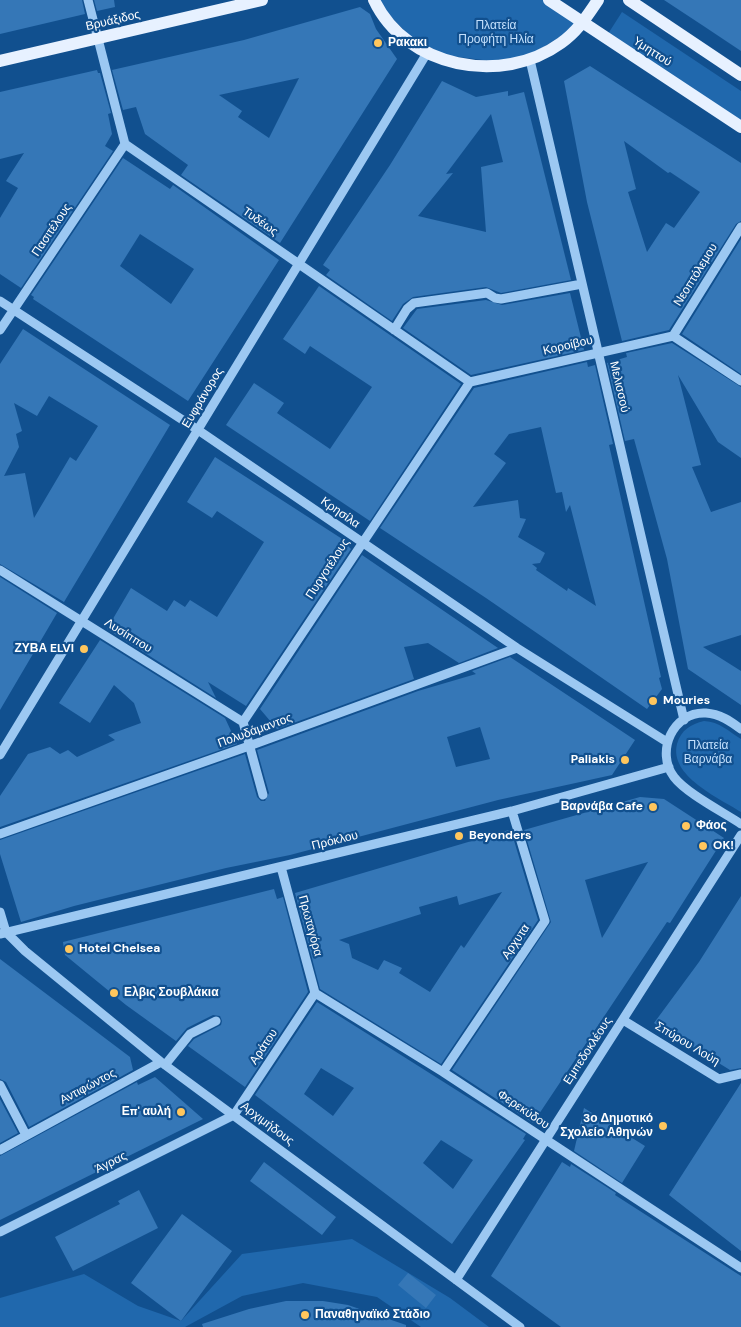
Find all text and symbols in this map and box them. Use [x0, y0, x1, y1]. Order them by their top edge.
street label: Βρυάξιδος [84, 8, 142, 34]
park label: Πλατεία Προφήτη Ηλία [458, 19, 534, 47]
street label: Υμηττού [630, 34, 674, 70]
place label: Ρακακι [388, 36, 427, 50]
marker: Ρακακι [372, 37, 384, 49]
street label: Πασιτέλους [29, 201, 75, 259]
street label: Τυδέως [239, 205, 281, 239]
street label: Νεοπτόλεμου [671, 241, 721, 309]
street label: Κοροίβου [542, 333, 594, 359]
street label: Μελισσού [606, 360, 632, 414]
street label: Ευφράνορος [179, 365, 227, 431]
street label: Κρησίλα [318, 494, 362, 532]
street label: Πυργοτέλους [303, 536, 353, 602]
street label: Λυσίππου [102, 616, 154, 656]
place label: ΖΥΒΑ ELVI [15, 642, 74, 656]
marker: ΖΥΒΑ ELVI [78, 643, 90, 655]
place label: Mouries [663, 694, 710, 708]
marker: Mouries [647, 695, 659, 707]
street label: Πολυδάμαντος [216, 711, 294, 751]
park label: Πλατεία Βαρνάβα [684, 739, 732, 767]
place label: Paliakis [571, 753, 615, 767]
marker: Paliakis [619, 754, 631, 766]
place label: Βαρνάβα Cafe [561, 800, 643, 814]
marker: Βαρνάβα Cafe [647, 801, 659, 813]
place label: Φάος [696, 819, 727, 833]
marker: Φάος [680, 820, 692, 832]
street label: Πρόκλου [310, 828, 360, 854]
place label: Beyonders [469, 829, 531, 843]
marker: Beyonders [453, 830, 465, 842]
place label: OK! [713, 839, 734, 853]
marker: OK! [697, 840, 709, 852]
street label: Πρωταγόρα [295, 894, 325, 958]
street label: Αρχυτα [499, 922, 533, 962]
place label: Hotel Chelsea [79, 942, 160, 956]
marker: Hotel Chelsea [63, 943, 75, 955]
place label: Ελβις Σουβλάκια [124, 986, 219, 1000]
marker: Ελβις Σουβλάκια [108, 987, 120, 999]
street label: Εμπεδοκλέους [561, 1014, 615, 1088]
street label: Σπύρου Λούη [652, 1019, 722, 1069]
street label: Αράτου [247, 1027, 281, 1067]
street label: Αντιφώντος [58, 1066, 118, 1108]
street label: Φερεκύδου [494, 1087, 552, 1133]
street label: Αρχιμήδους [237, 1099, 297, 1149]
place label: Επ' αυλή [122, 1105, 171, 1119]
marker: Επ' αυλή [175, 1106, 187, 1118]
place label: 3ο Δημοτικό Σχολείο Αθηνών [560, 1112, 653, 1140]
marker: 3ο Δημοτικό Σχολείο Αθηνών [657, 1120, 669, 1132]
street label: Άγρας [93, 1149, 129, 1177]
place label: Παναθηναϊκό Στάδιο [315, 1308, 430, 1322]
marker: Παναθηναϊκό Στάδιο [299, 1309, 311, 1321]

